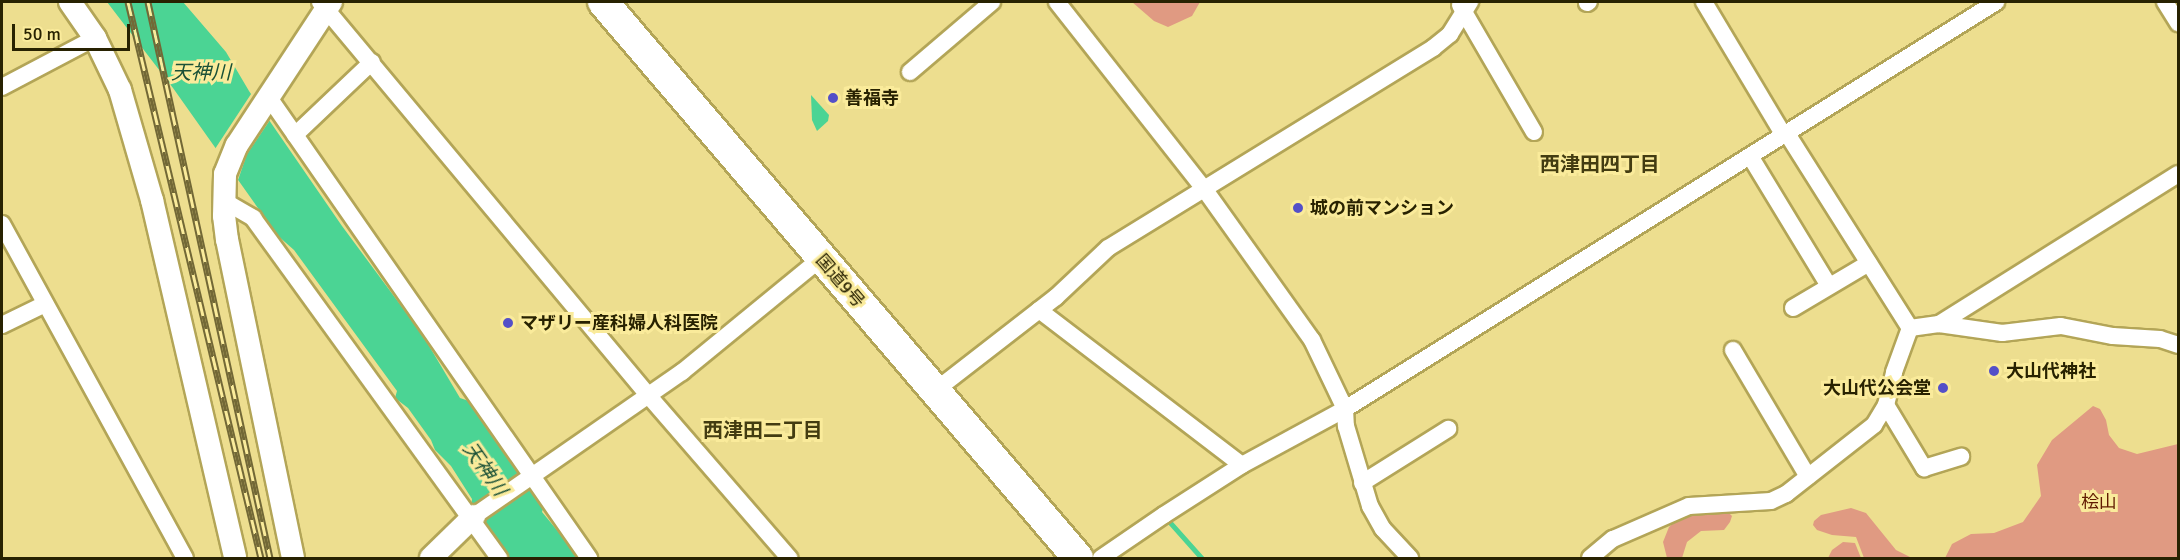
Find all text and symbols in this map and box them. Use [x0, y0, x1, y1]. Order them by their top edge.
scale bar [15, 12, 134, 50]
text: 50 m [23, 23, 61, 45]
water label: 天神川 [171, 60, 231, 84]
place label: 善福寺 [845, 87, 899, 109]
marker: 善福寺 [826, 91, 840, 105]
district label: 西津田四丁目 [1540, 152, 1660, 176]
place label: 城の前マンション [1310, 197, 1454, 219]
marker: 城の前マンション [1291, 201, 1305, 215]
street label: 国道9号 [811, 250, 869, 312]
place label: マザリー産科婦人科医院 [520, 312, 718, 334]
marker: マザリー産科婦人科医院 [501, 316, 515, 330]
place label: 大山代神社 [2006, 360, 2096, 382]
marker: 大山代神社 [1987, 364, 2001, 378]
place label: 大山代公会堂 [1823, 377, 1931, 399]
marker: 大山代公会堂 [1936, 381, 1950, 395]
district label: 西津田二丁目 [703, 418, 823, 442]
water label: 天神川 [458, 438, 512, 500]
park label: 桧山 [2081, 491, 2117, 513]

